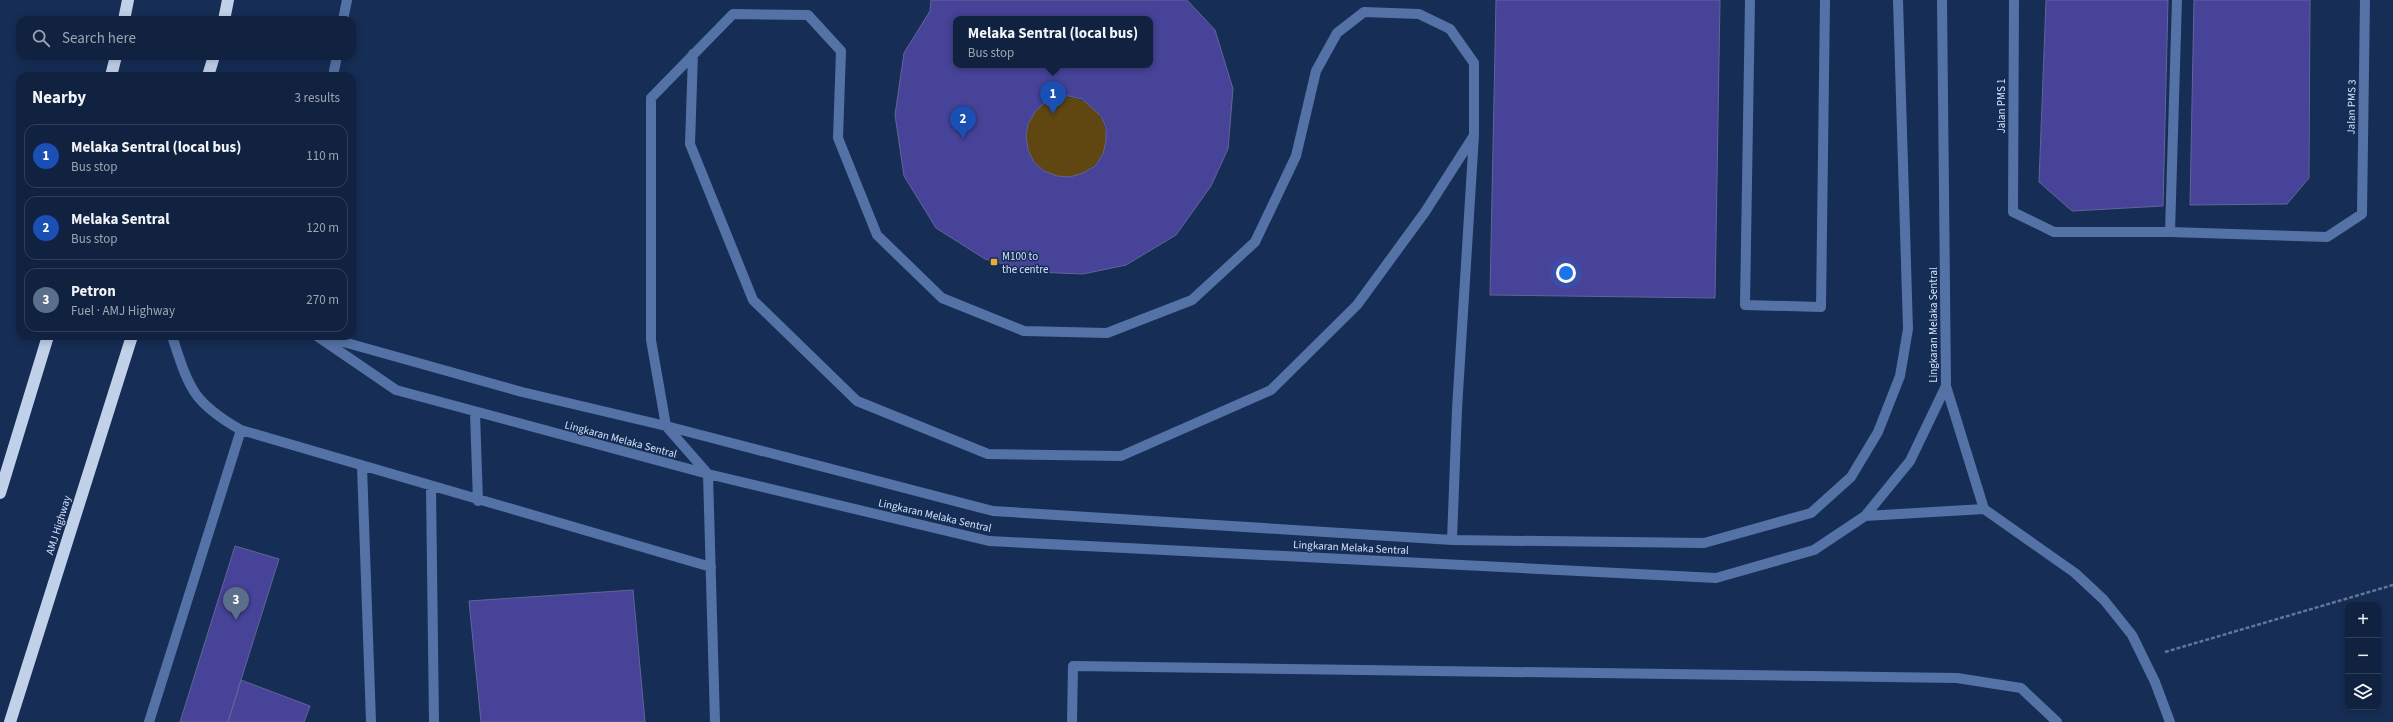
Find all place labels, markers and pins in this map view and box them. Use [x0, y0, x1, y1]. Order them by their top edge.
pin: 1 [1040, 81, 1066, 114]
pin: 2 [950, 106, 976, 139]
place label: M100 to the centre [1002, 249, 1049, 277]
marker: M100 to the centre [989, 257, 999, 267]
pin: 3 [223, 587, 249, 620]

